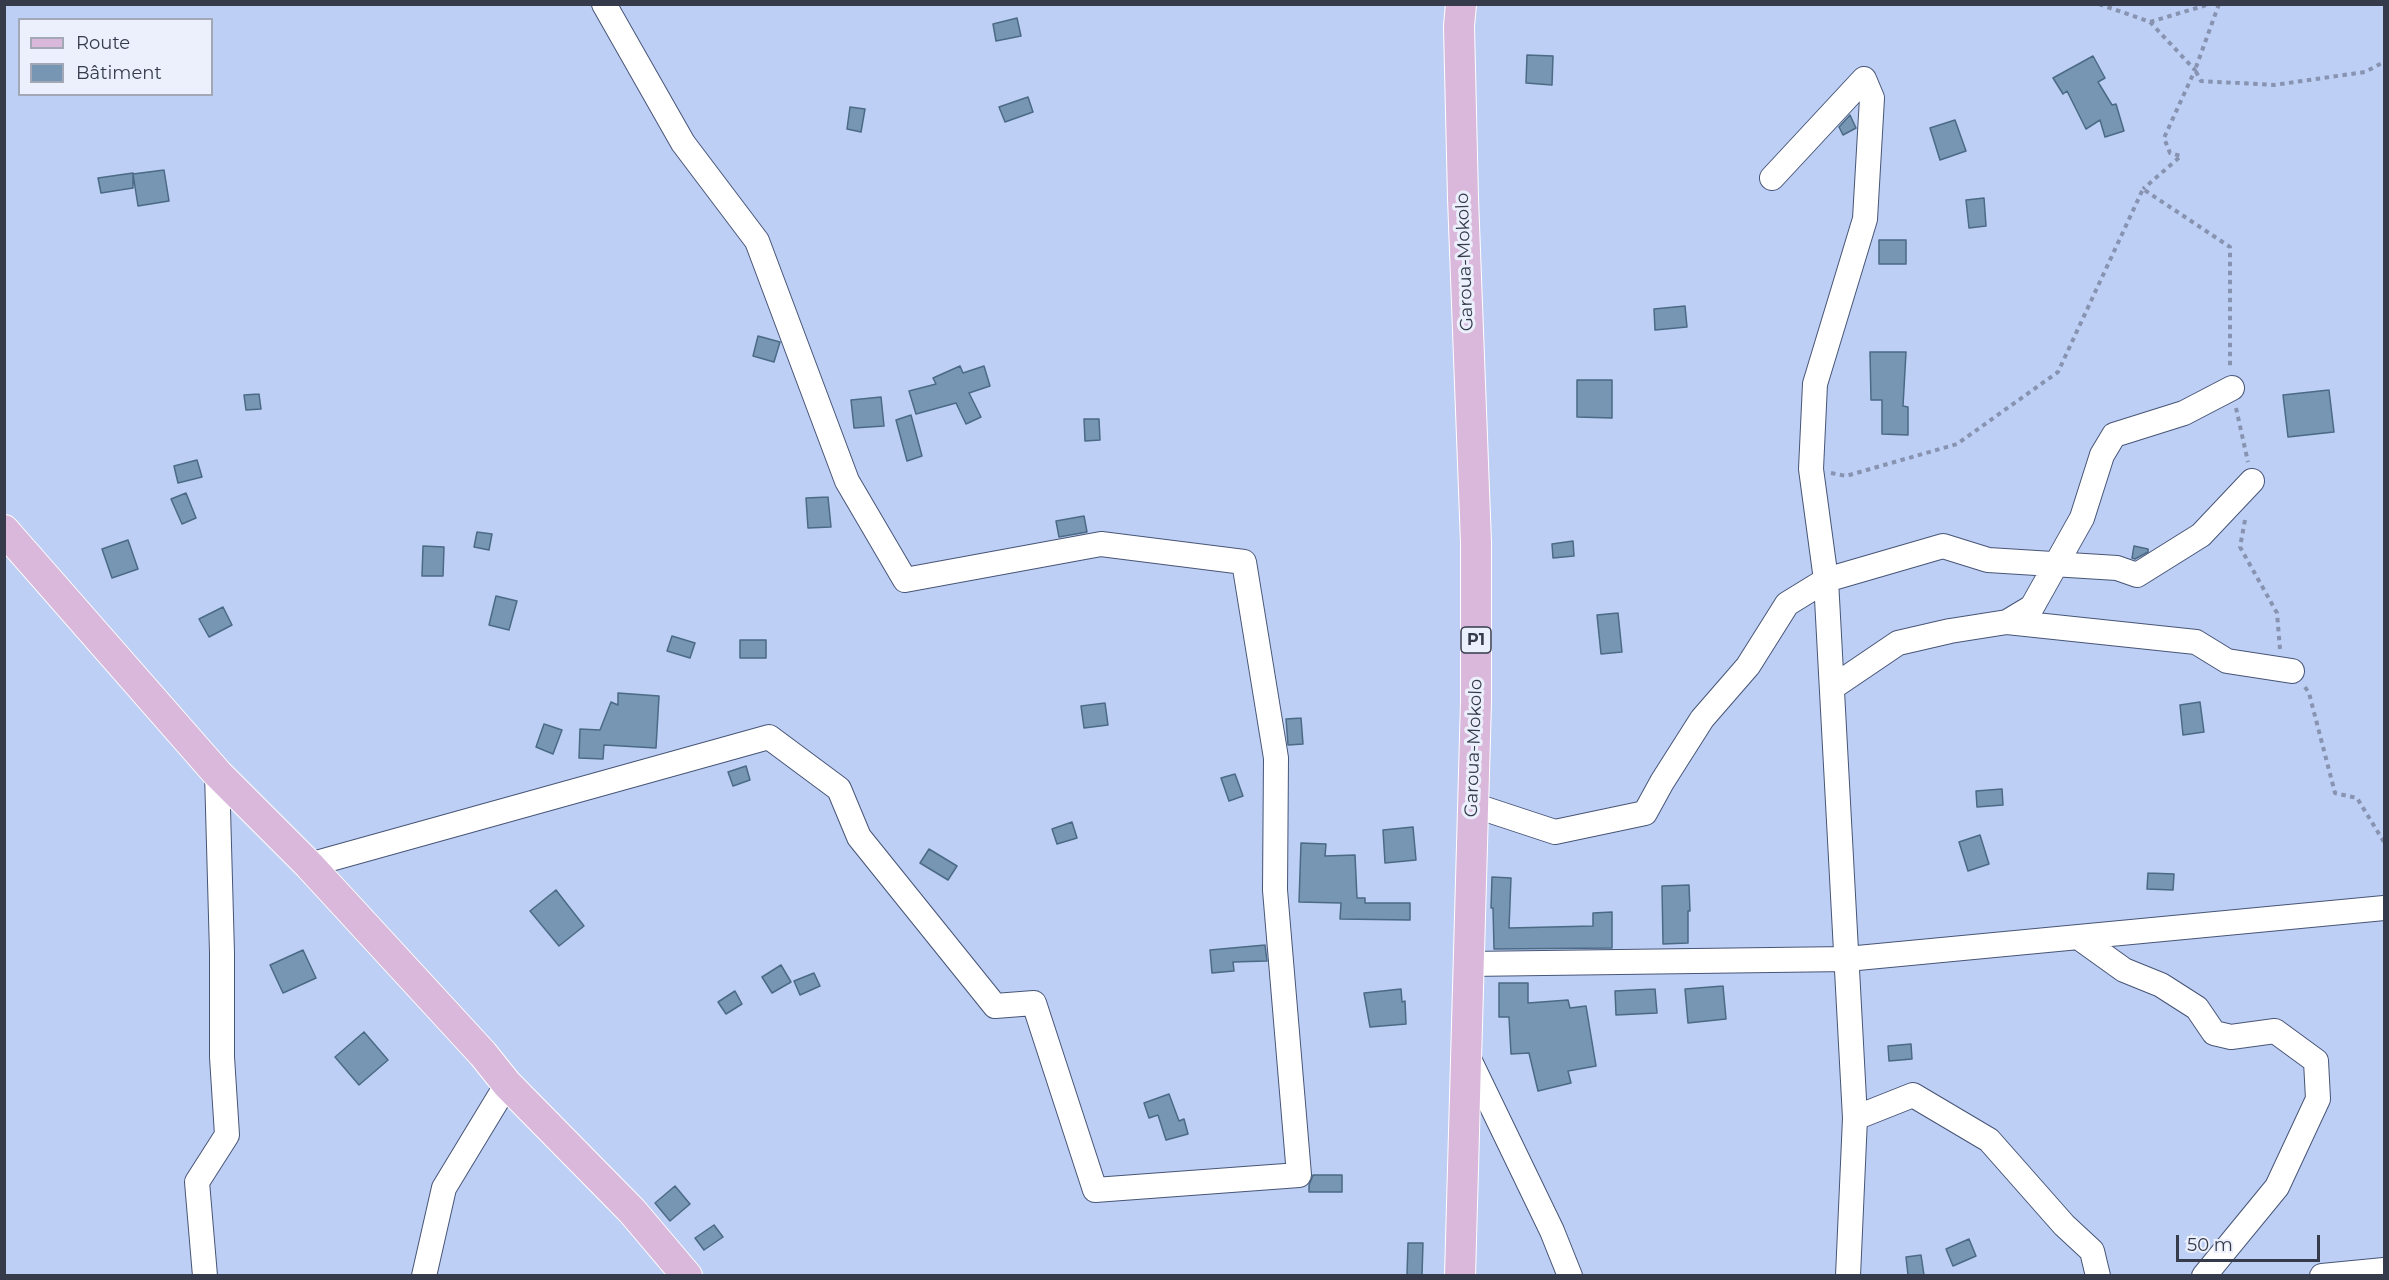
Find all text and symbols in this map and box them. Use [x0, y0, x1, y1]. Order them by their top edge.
legend [18, 18, 213, 96]
text: Route [76, 32, 130, 54]
text: Bâtiment [76, 62, 162, 84]
street label: Garoua-Mokolo [1452, 192, 1478, 332]
road number: P1 [1461, 627, 1491, 653]
street label: Garoua-Mokolo [1461, 678, 1487, 818]
scale bar [2179, 1223, 2323, 1261]
text: 50 m [2187, 1234, 2233, 1256]

